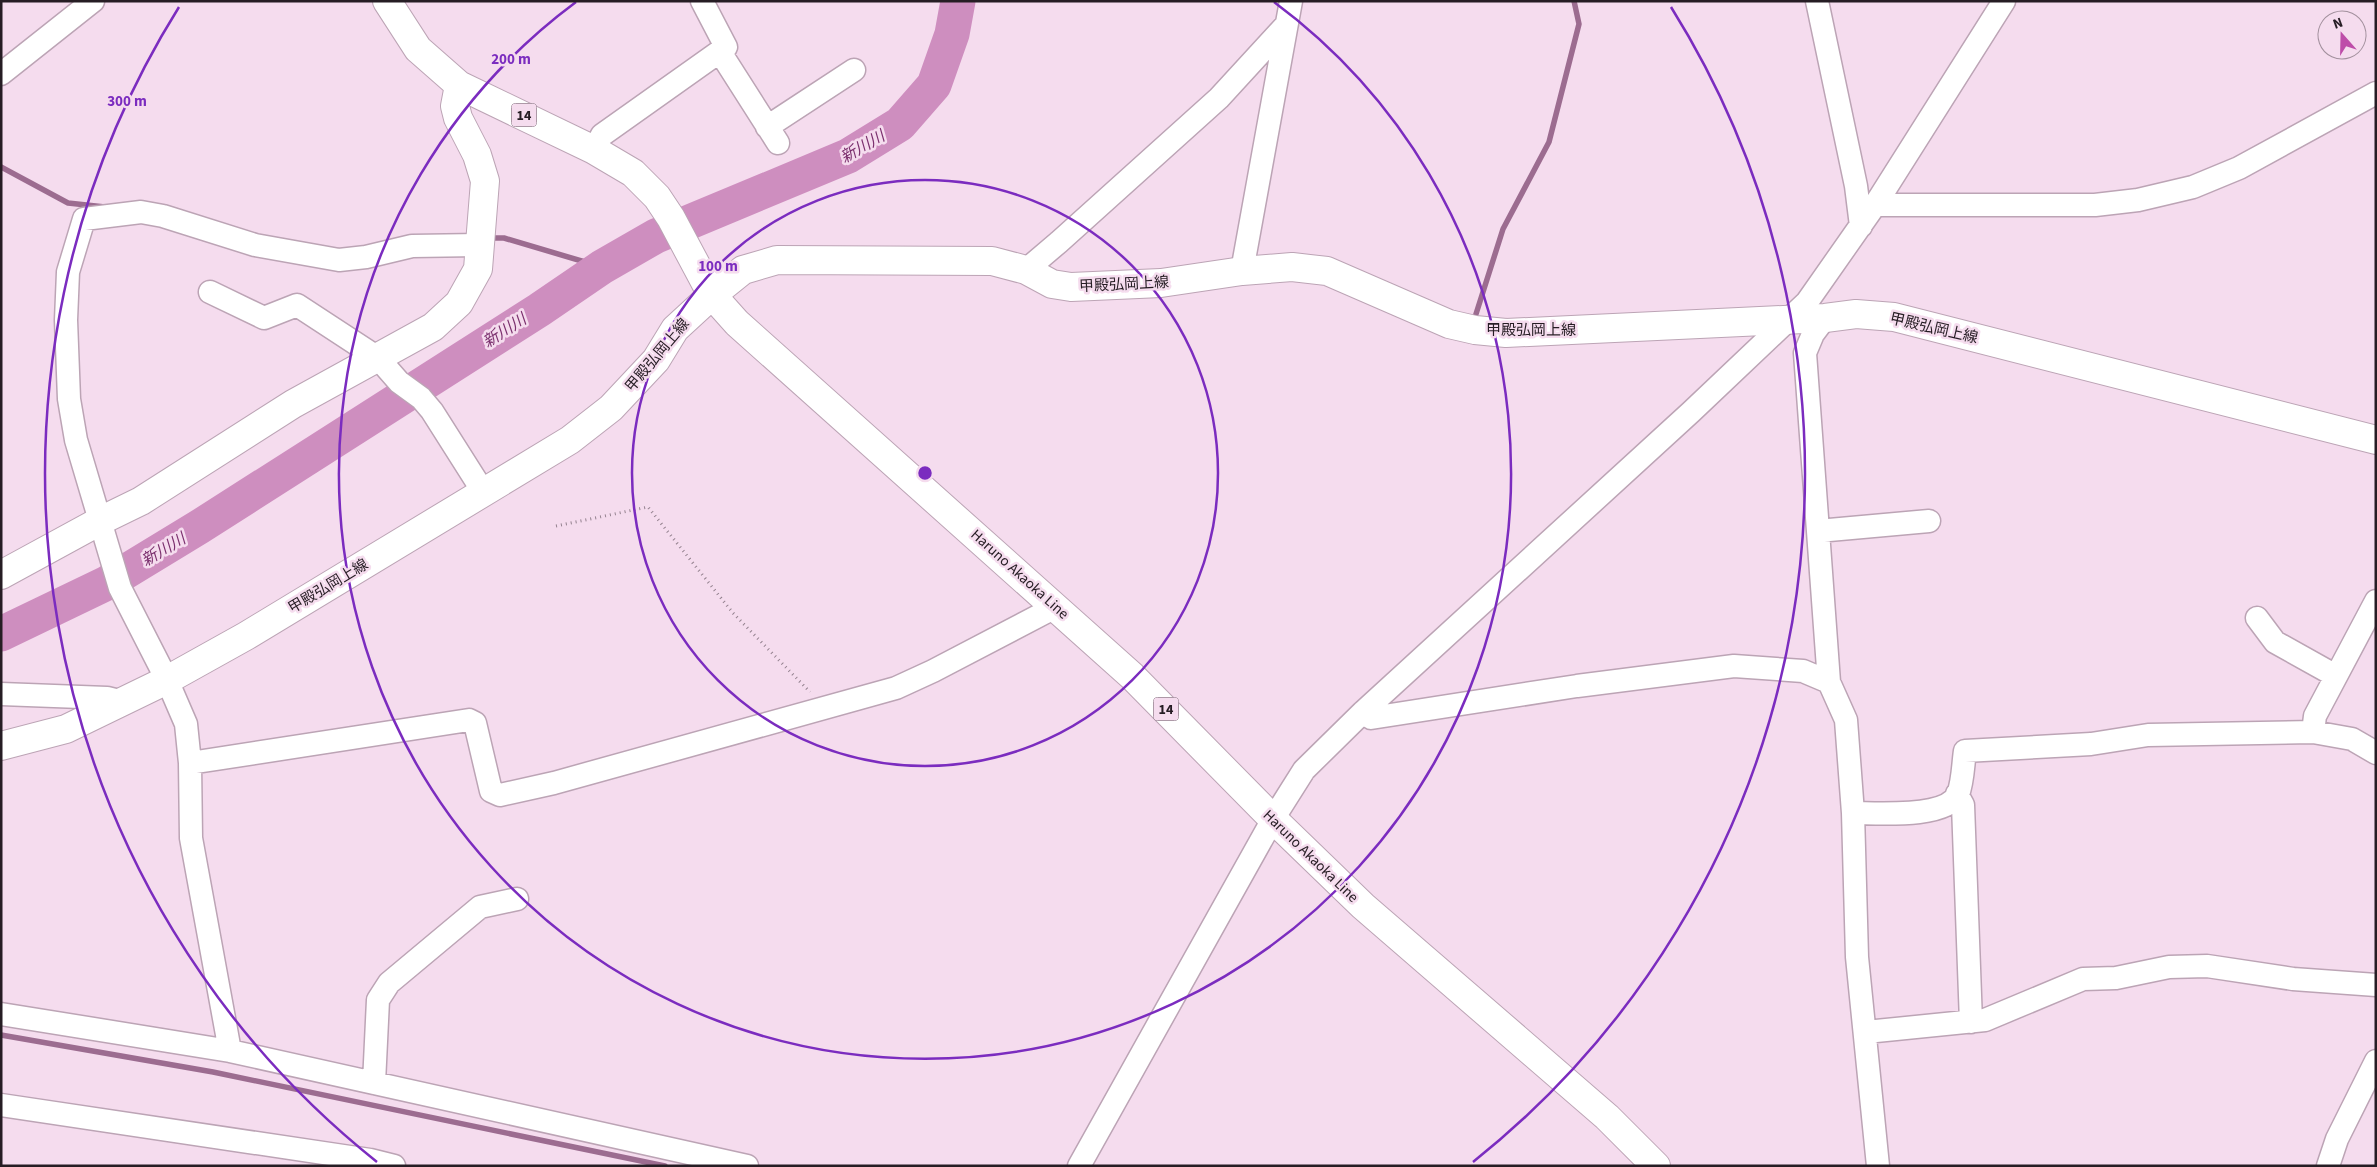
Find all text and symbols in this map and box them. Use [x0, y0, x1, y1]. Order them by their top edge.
north arrow [2317, 10, 2367, 60]
text: N [2330, 13, 2346, 35]
text: 200 m [491, 49, 531, 70]
text: 300 m [107, 91, 147, 112]
road number: 14 [512, 104, 536, 126]
water label: 新川川 [836, 124, 891, 168]
text: 100 m [698, 256, 738, 277]
street label: 甲殿弘岡上線 [1079, 272, 1170, 297]
water label: 新川川 [478, 307, 532, 353]
street label: 甲殿弘岡上線 [1888, 308, 1980, 349]
street label: 甲殿弘岡上線 [620, 314, 694, 397]
street label: 甲殿弘岡上線 [1486, 320, 1576, 341]
centre of rings [916, 464, 934, 482]
street label: Haruno Akaoka Line [966, 525, 1073, 624]
water label: 新川川 [137, 527, 191, 572]
street label: 甲殿弘岡上線 [284, 554, 372, 619]
road number: 14 [1154, 698, 1178, 721]
street label: Haruno Akaoka Line [1258, 805, 1363, 908]

